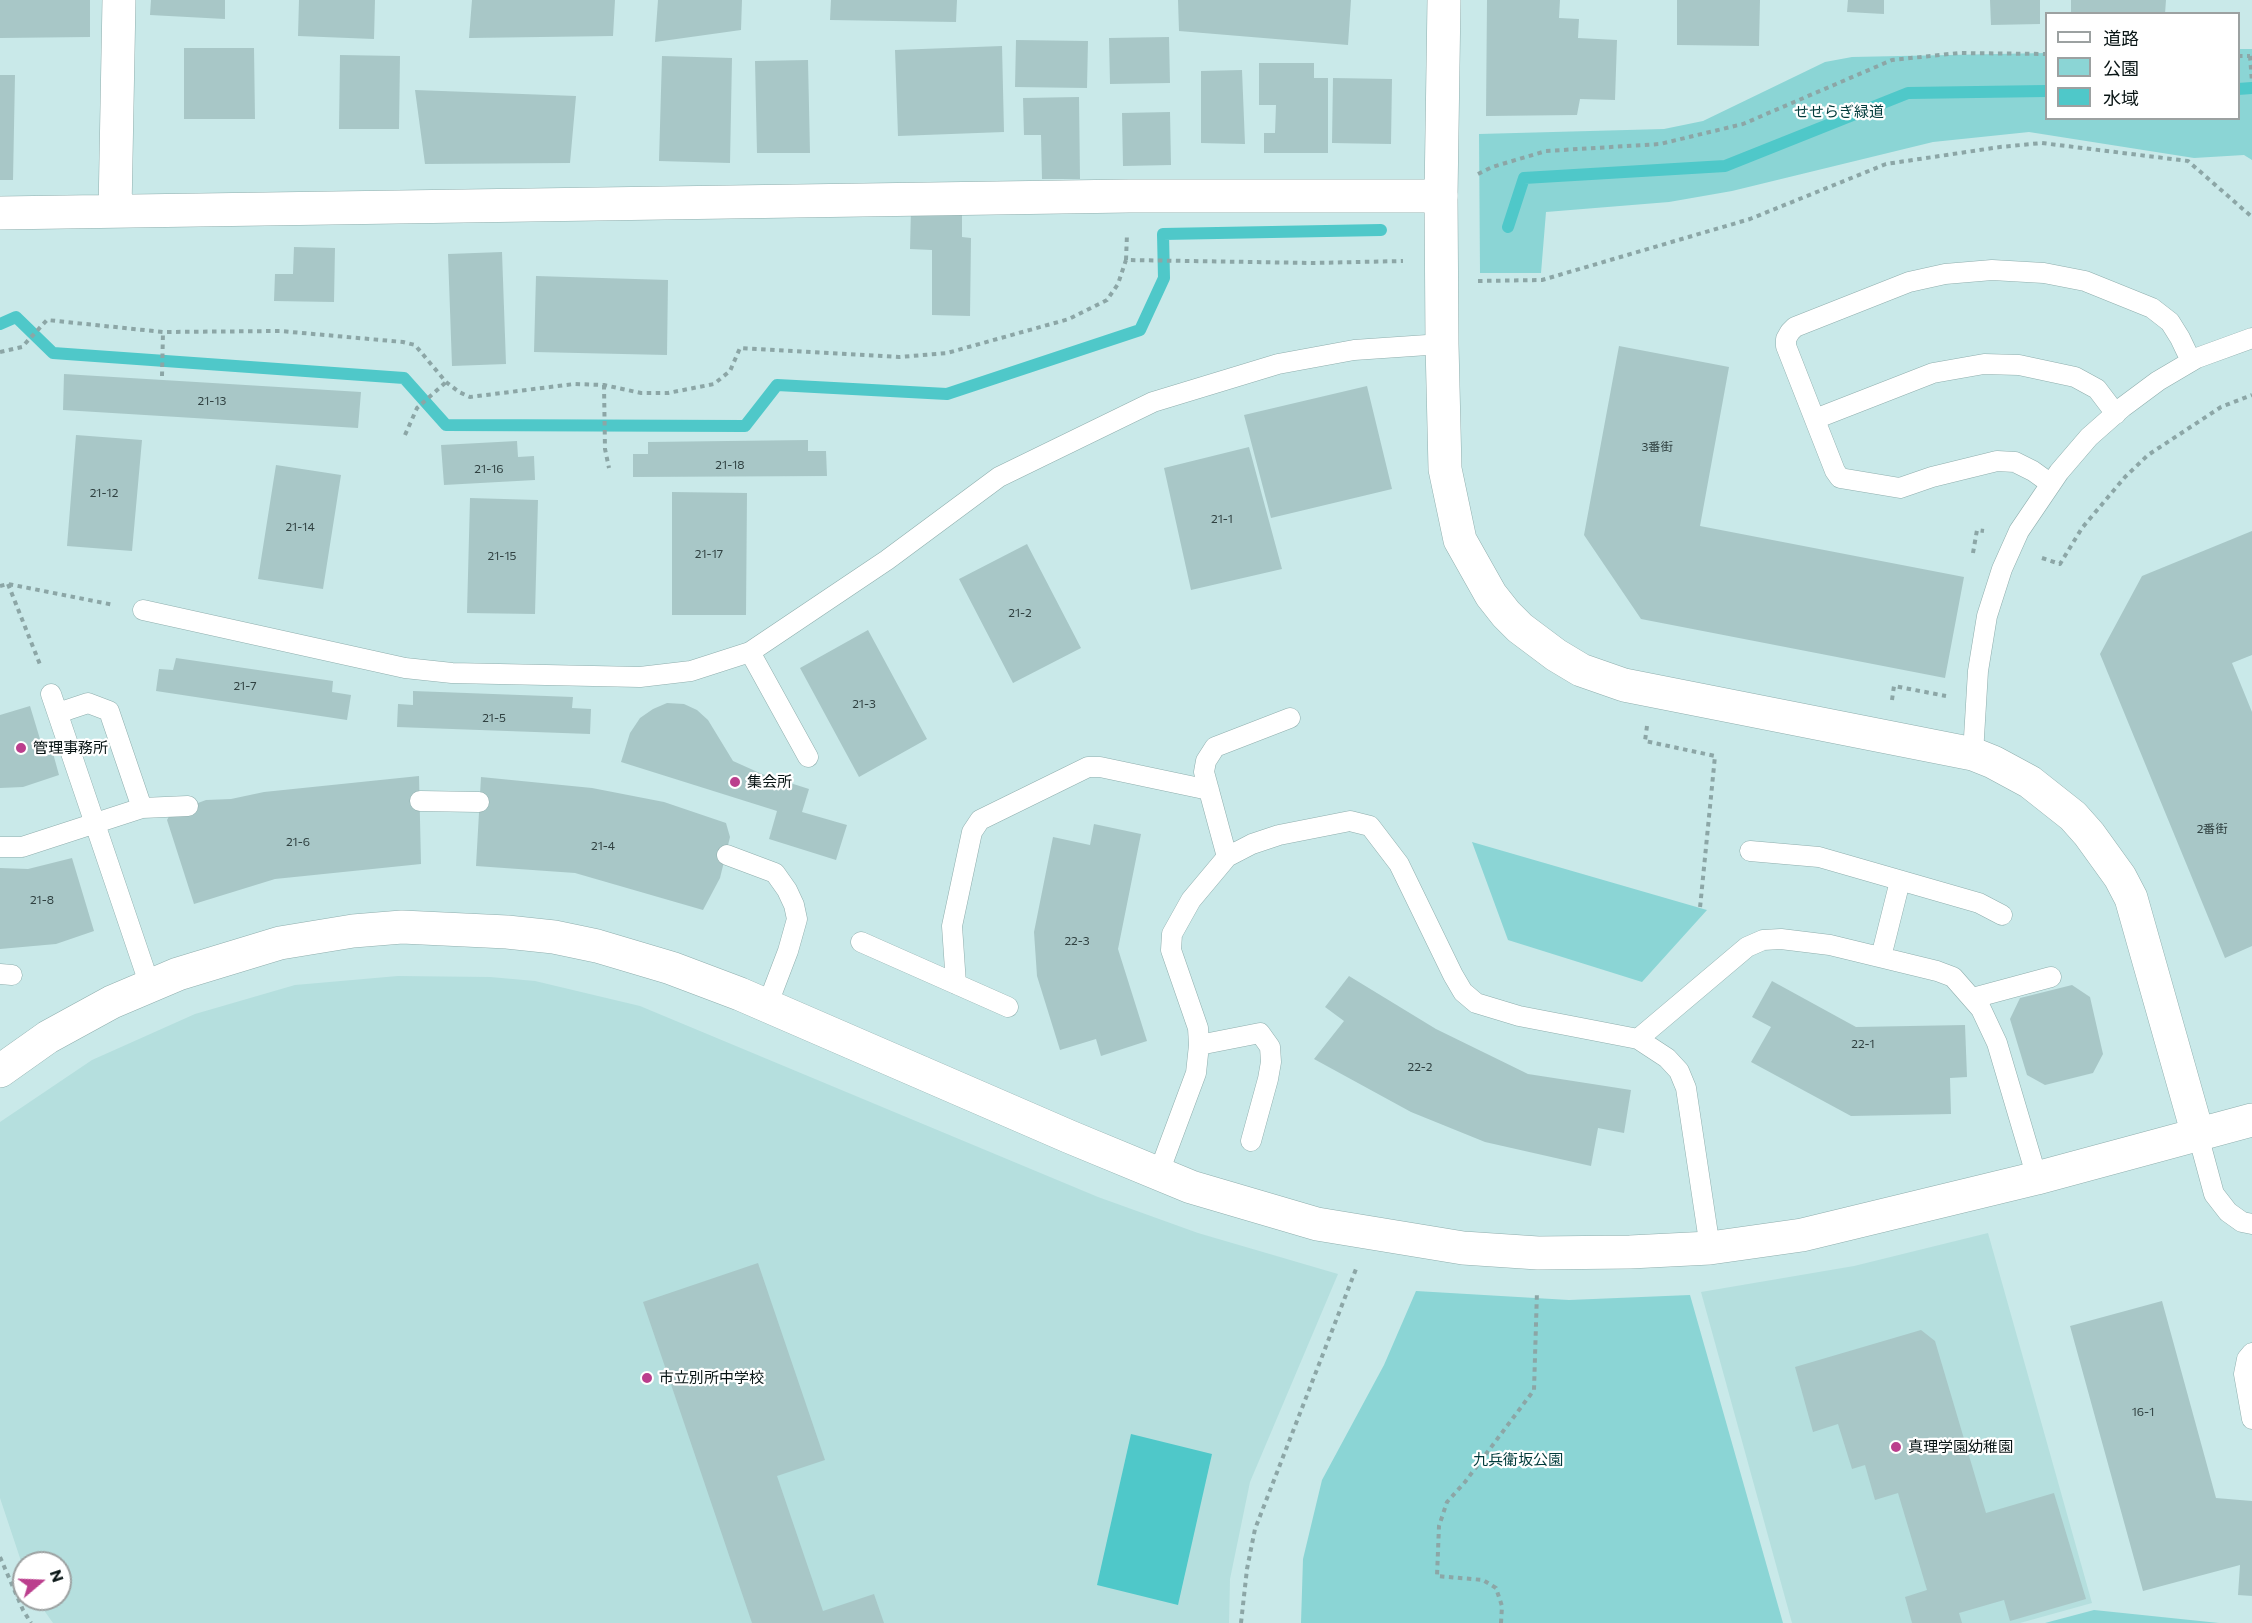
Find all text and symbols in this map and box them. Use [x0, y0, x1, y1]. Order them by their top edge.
legend [2045, 12, 2240, 120]
text: 道路 [2103, 27, 2139, 49]
text: 公園 [2103, 57, 2139, 79]
text: 水域 [2103, 87, 2139, 109]
park label: せせらぎ緑道 [1794, 103, 1884, 121]
house number: 21-13 [198, 394, 226, 408]
house number: 3番街 [1642, 440, 1672, 454]
house number: 21-18 [715, 458, 745, 472]
house number: 21-16 [474, 462, 504, 476]
house number: 21-12 [90, 486, 118, 500]
house number: 21-1 [1211, 512, 1233, 526]
house number: 21-14 [285, 520, 315, 534]
house number: 21-17 [695, 547, 723, 561]
house number: 21-15 [488, 549, 516, 563]
house number: 21-2 [1008, 606, 1032, 620]
house number: 21-7 [233, 679, 257, 693]
house number: 21-3 [852, 697, 876, 711]
house number: 21-5 [482, 711, 506, 725]
place label: 管理事務所 [33, 739, 108, 757]
marker: 管理事務所 [14, 741, 28, 755]
place label: 集会所 [747, 773, 792, 791]
marker: 集会所 [728, 775, 742, 789]
house number: 2番街 [2197, 822, 2227, 836]
house number: 21-6 [286, 835, 310, 849]
house number: 21-4 [591, 839, 615, 853]
house number: 21-8 [30, 893, 54, 907]
house number: 22-3 [1064, 934, 1090, 948]
house number: 22-1 [1851, 1037, 1875, 1051]
house number: 22-2 [1407, 1060, 1433, 1074]
place label: 市立別所中学校 [659, 1369, 764, 1387]
marker: 市立別所中学校 [640, 1371, 654, 1385]
house number: 16-1 [2132, 1405, 2154, 1419]
place label: 真理学園幼稚園 [1908, 1438, 2013, 1456]
marker: 真理学園幼稚園 [1889, 1440, 1903, 1454]
park label: 九兵衛坂公園 [1473, 1451, 1563, 1469]
north arrow [12, 1551, 72, 1611]
text: N [47, 1567, 69, 1584]

